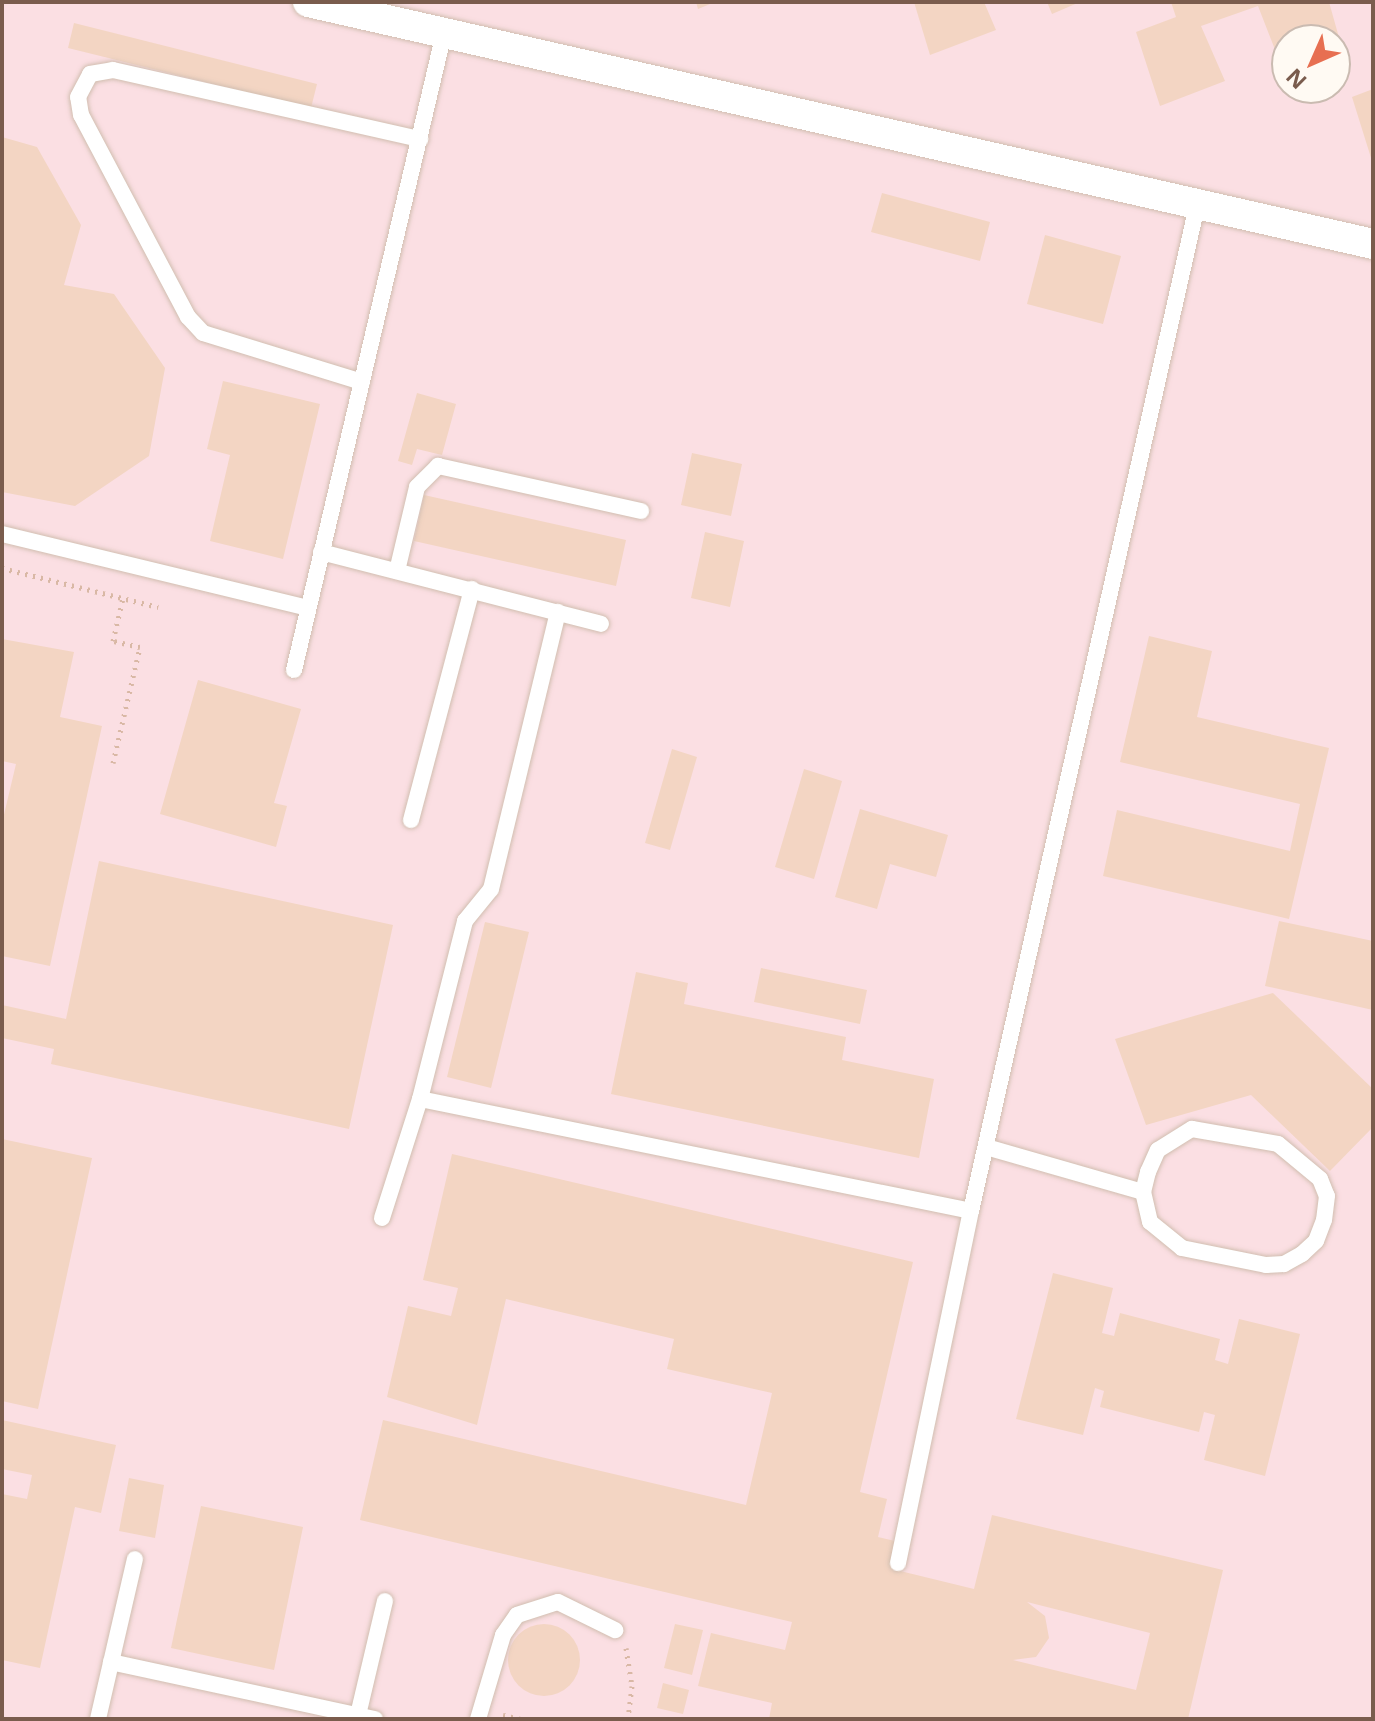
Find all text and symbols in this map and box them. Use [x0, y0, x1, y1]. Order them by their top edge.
north arrow [1271, 24, 1351, 104]
text: N [1279, 63, 1312, 96]

